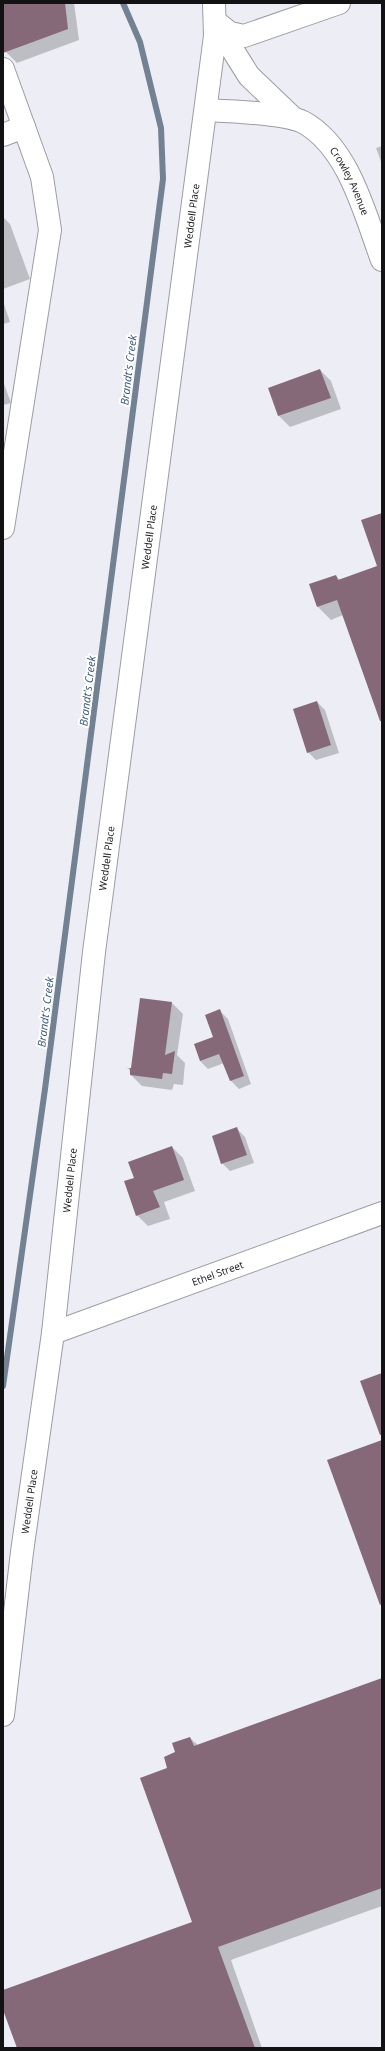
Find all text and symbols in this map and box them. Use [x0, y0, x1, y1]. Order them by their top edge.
street label: Crowley Avenue [327, 144, 373, 217]
street label: Weddell Place [180, 182, 202, 249]
water label: Brandt's Creek [116, 333, 140, 406]
street label: Weddell Place [138, 504, 160, 570]
water label: Brandt's Creek [75, 654, 99, 727]
street label: Weddell Place [95, 825, 118, 891]
water label: Brandt's Creek [33, 975, 57, 1048]
street label: Weddell Place [59, 1147, 80, 1213]
street label: Ethel Street [190, 1257, 246, 1289]
street label: Weddell Place [18, 1468, 41, 1535]

